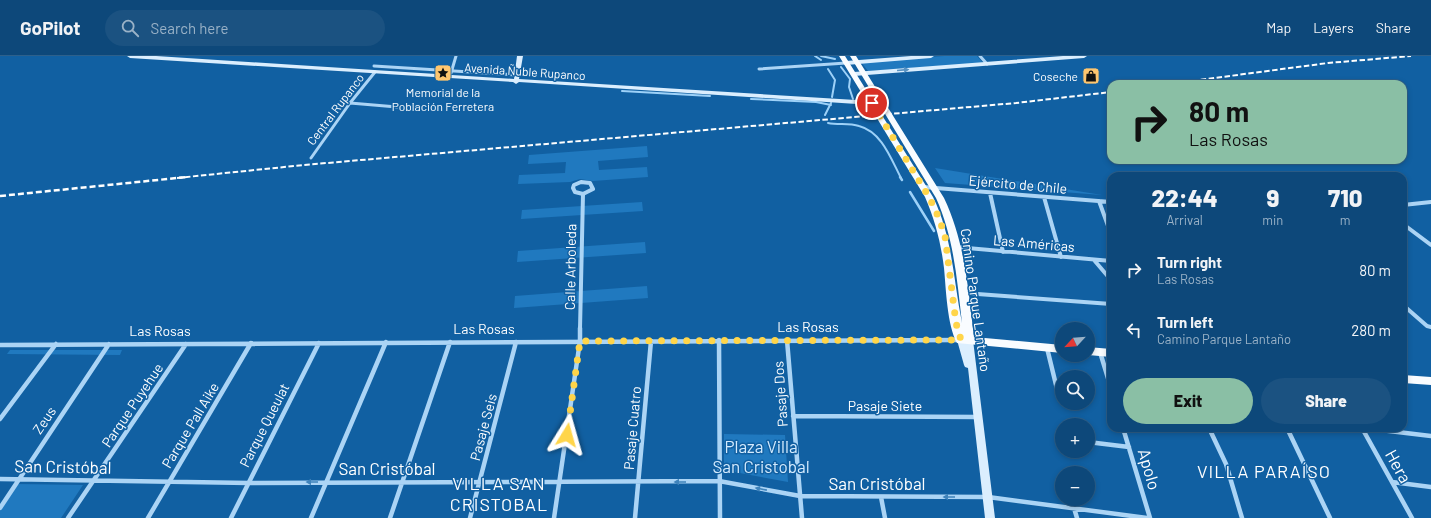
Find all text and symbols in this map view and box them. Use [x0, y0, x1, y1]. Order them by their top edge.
search box [105, 10, 385, 46]
text: GoPilot [20, 16, 81, 39]
icon: search [119, 17, 141, 39]
text: Search here [151, 19, 229, 37]
text: Map [1266, 19, 1291, 36]
text: Layers [1313, 19, 1354, 36]
text: Share [1376, 19, 1411, 36]
street label: Avenida Ñuble Rupanco [464, 60, 586, 82]
place icon: Memorial de la Población Ferretera [433, 63, 453, 83]
shop icon: Coseche [1081, 66, 1101, 86]
one-way arrow [897, 67, 909, 74]
place label: Coseche [1033, 69, 1078, 83]
street label: Central Rupanco [304, 71, 366, 147]
place label: Memorial de la Población Ferretera [392, 85, 494, 113]
pin [855, 86, 889, 120]
icon: arrive [861, 92, 883, 114]
text: 80 m [1189, 94, 1249, 128]
icon: right [1123, 96, 1175, 148]
text: Las Rosas [1189, 128, 1268, 150]
street label: Ejército de Chile [968, 171, 1068, 197]
text: 22:44 [1152, 183, 1218, 212]
text: 9 [1266, 183, 1279, 212]
text: 710 [1328, 183, 1362, 212]
text: Arrival [1166, 212, 1203, 228]
text: min [1262, 212, 1283, 228]
text: m [1340, 212, 1351, 228]
street label: Calle Arboleda [561, 224, 579, 310]
street label: Camino Parque Lantaño [958, 227, 994, 373]
street label: Las Américas [992, 231, 1076, 255]
text: Turn right [1157, 253, 1222, 271]
icon: right [1123, 259, 1145, 281]
text: 80 m [1359, 261, 1391, 279]
text: Las Rosas [1157, 271, 1214, 287]
text: Turn left [1157, 313, 1213, 331]
street label: Las Rosas [777, 318, 839, 335]
icon: left [1123, 319, 1145, 341]
street label: Las Rosas [453, 320, 515, 337]
text: 280 m [1351, 321, 1391, 339]
street label: Las Rosas [129, 322, 191, 339]
north arrow [1055, 322, 1095, 362]
map controls [1055, 322, 1095, 506]
text: Camino Parque Lantaño [1157, 331, 1291, 347]
street label: Parque Puyehue [98, 360, 166, 450]
street label: Pasaje Dos [769, 360, 791, 428]
button: search [1055, 370, 1095, 410]
button: Exit [1123, 378, 1253, 424]
button: Share [1261, 378, 1391, 424]
street label: Parque Pall Aike [158, 379, 222, 471]
street label: Parque Queulat [236, 380, 292, 470]
street label: Pasaje Cuatro [620, 385, 644, 471]
street label: Pasaje Seis [466, 391, 500, 462]
street label: Pasaje Siete [848, 397, 922, 414]
street label: Zeus [29, 403, 59, 437]
position arrow [546, 414, 588, 456]
button: + [1055, 418, 1095, 458]
park label: Plaza Villa San Cristobal [712, 436, 810, 476]
street label: Apolo [1135, 446, 1165, 492]
street label: Hera [1382, 446, 1416, 486]
street label: San Cristóbal [14, 455, 112, 477]
street label: San Cristóbal [338, 458, 436, 478]
district label: VILLA PARAÍSO [1197, 460, 1331, 482]
button: − [1055, 466, 1095, 506]
district label: VILLA SAN CRISTOBAL [450, 472, 548, 515]
street label: San Cristóbal [828, 473, 926, 493]
one-way arrow [305, 479, 318, 485]
one-way arrow [673, 479, 686, 485]
one-way arrow [755, 486, 768, 492]
one-way arrow [942, 494, 955, 500]

